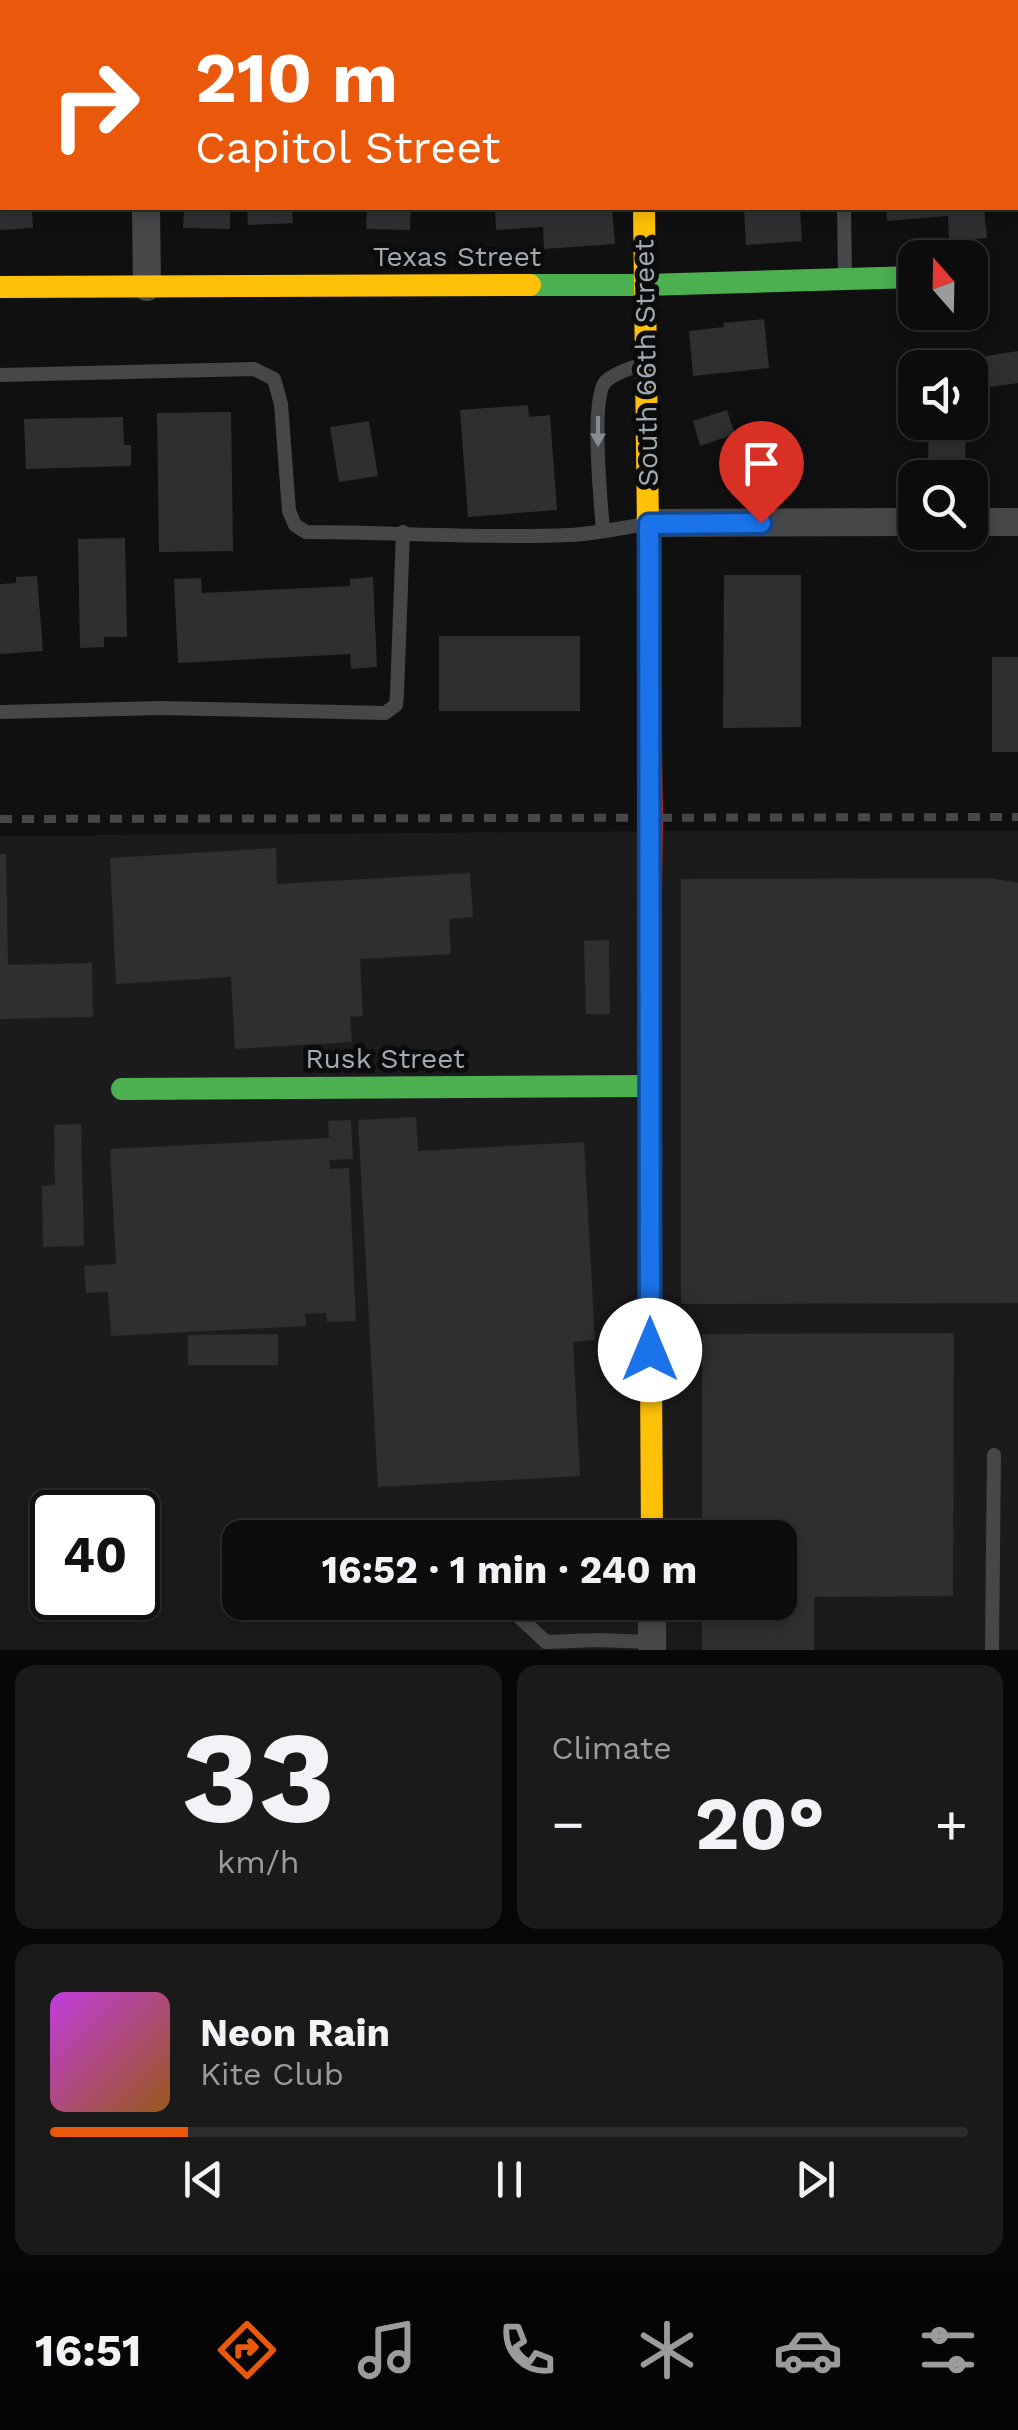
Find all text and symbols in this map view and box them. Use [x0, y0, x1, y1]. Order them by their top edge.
text: 210 m [195, 37, 398, 119]
icon: right [30, 40, 160, 170]
text: Capitol Street [195, 121, 500, 174]
street label: South 66th Street [627, 239, 665, 487]
street label: Texas Street [373, 240, 542, 273]
north arrow [898, 240, 988, 330]
map controls [898, 240, 988, 550]
button: sound [898, 350, 988, 440]
one-way arrow [590, 416, 606, 448]
pin [719, 421, 804, 524]
icon: arrive [734, 436, 789, 491]
button: search [898, 460, 988, 550]
street label: Rusk Street [305, 1042, 465, 1075]
position arrow [598, 1298, 702, 1402]
speed limit sign: 40 [30, 1490, 160, 1620]
text: 16:52 · 1 min · 240 m [322, 1548, 697, 1592]
text: 33 [181, 1701, 335, 1854]
text: Climate [552, 1729, 672, 1767]
text: 20° [695, 1779, 825, 1867]
text: − [552, 1792, 585, 1856]
text: + [935, 1792, 968, 1856]
text: km/h [217, 1843, 299, 1881]
text: Neon Rain [200, 2011, 390, 2055]
text: Kite Club [200, 2055, 344, 2093]
icon: previous [176, 2152, 231, 2207]
icon: pause [482, 2152, 537, 2207]
icon: next [788, 2152, 843, 2207]
icon: directions [212, 2315, 282, 2385]
icon: music [352, 2315, 422, 2385]
icon: phone [492, 2315, 562, 2385]
icon: climate [632, 2315, 702, 2385]
icon: car [773, 2315, 843, 2385]
icon: filters [913, 2315, 983, 2385]
text: 16:51 [35, 2324, 141, 2377]

